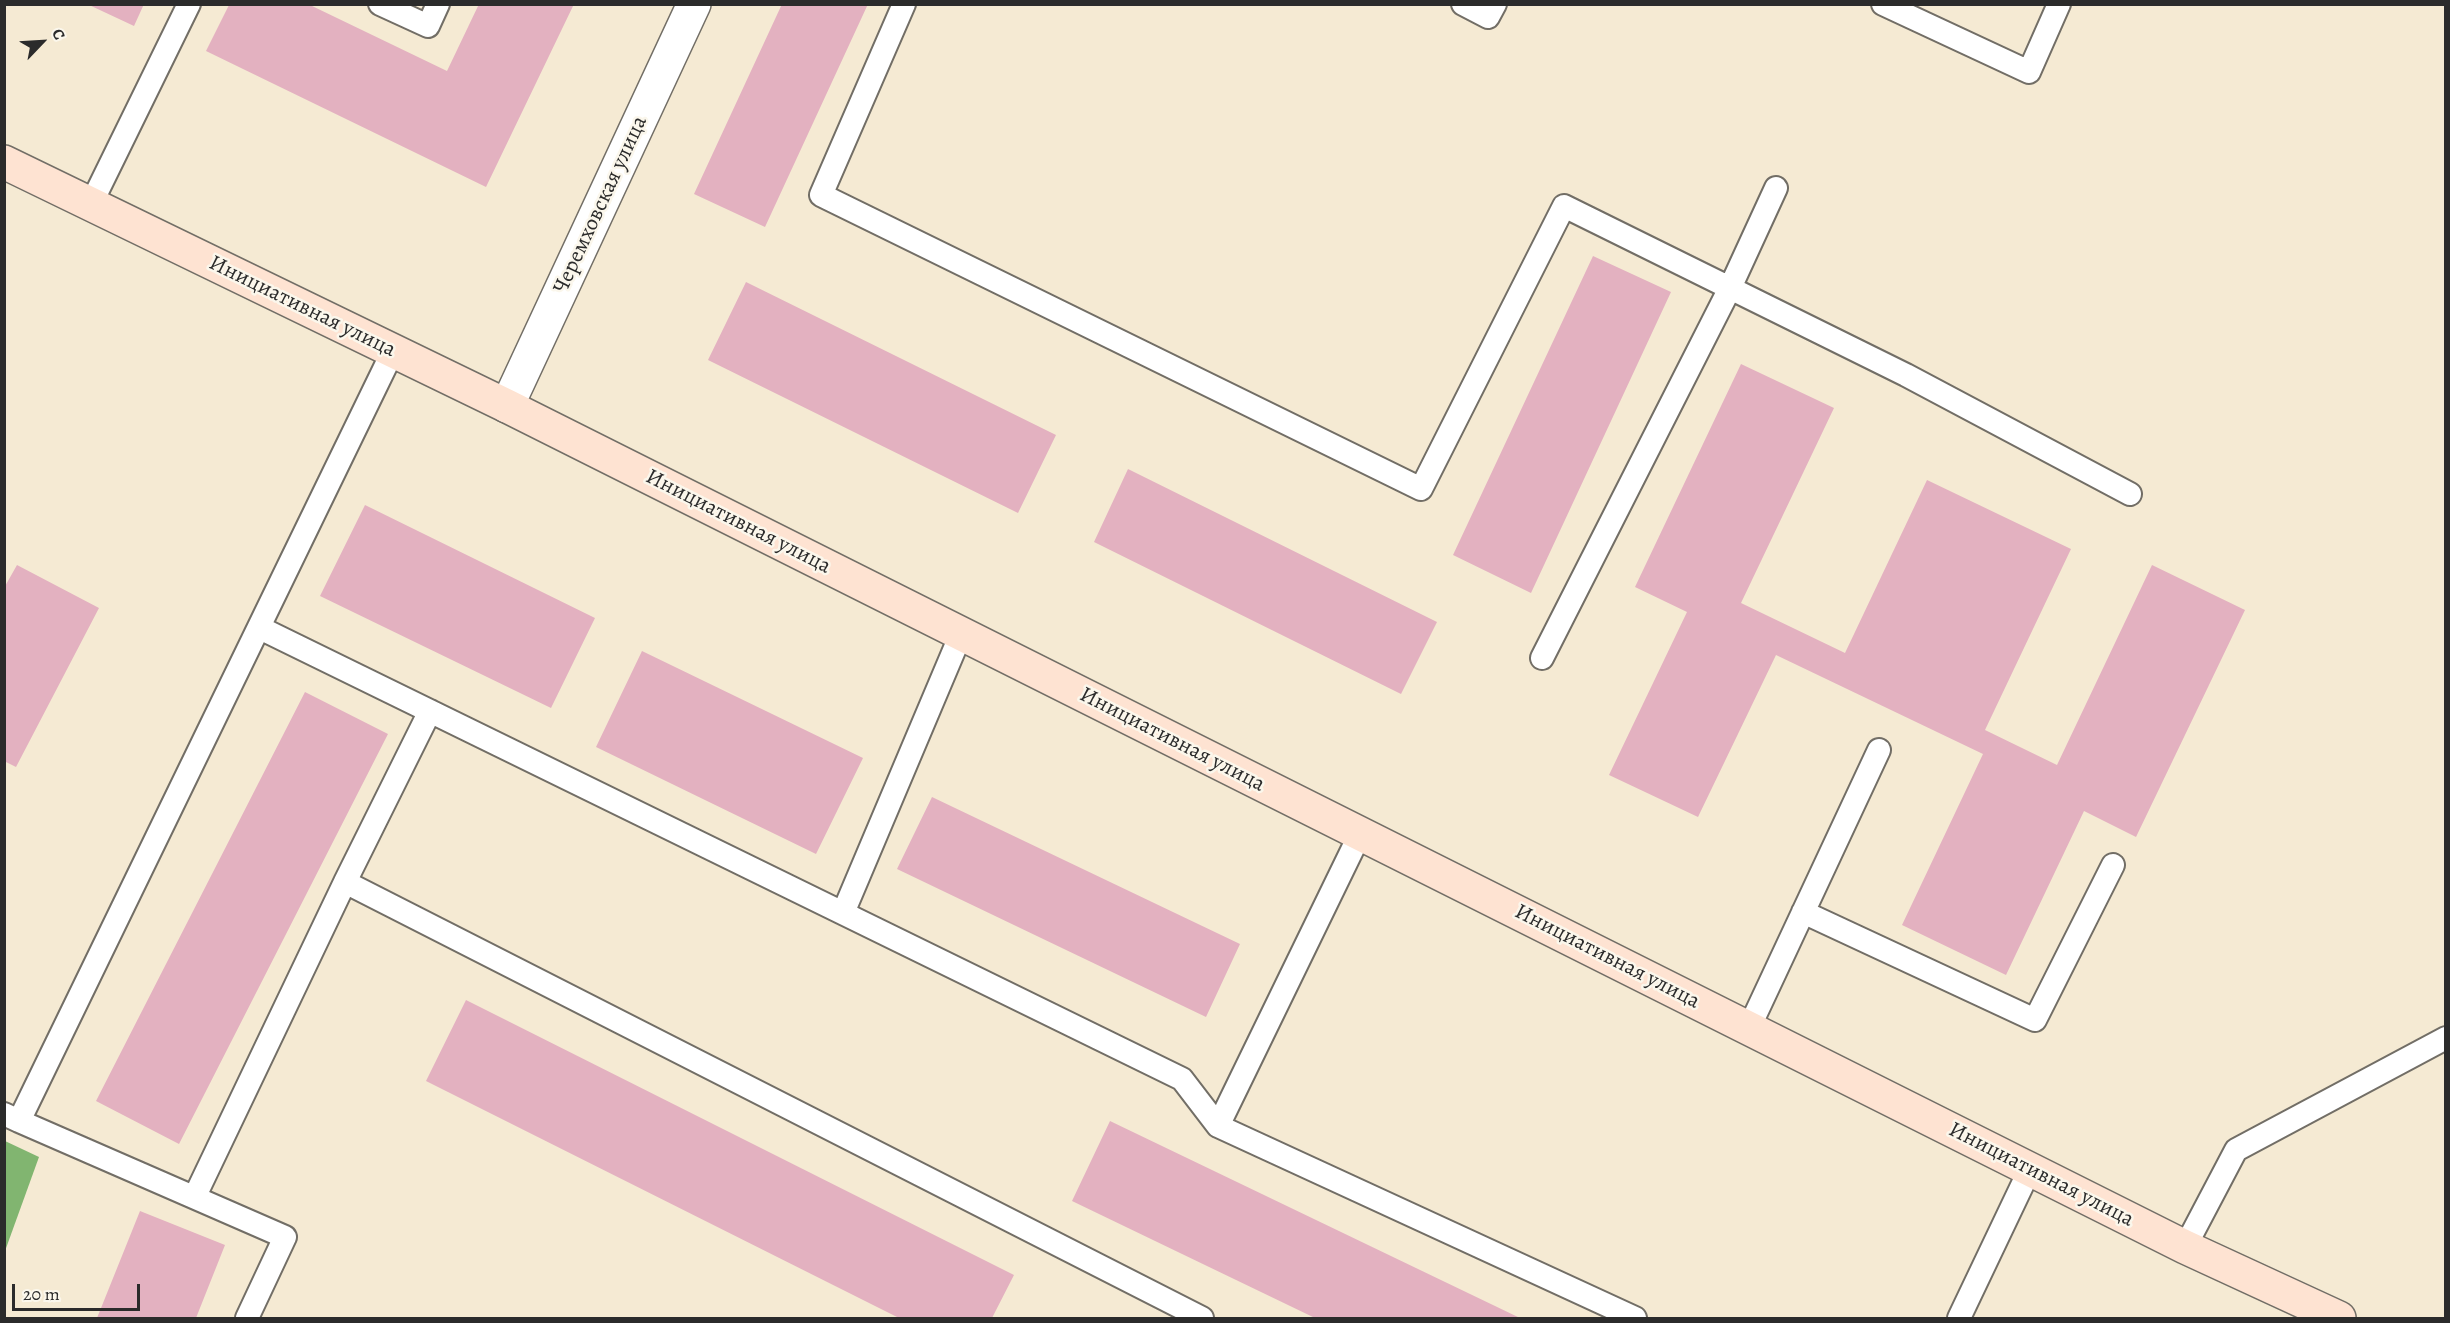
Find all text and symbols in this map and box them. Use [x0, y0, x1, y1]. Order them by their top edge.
north arrow [12, 12, 72, 72]
text: С [46, 25, 70, 44]
street label: Черемховская улица [548, 112, 654, 298]
street label: Инициативная улица [204, 250, 400, 364]
street label: Инициативная улица [641, 464, 835, 580]
street label: Инициативная улица [1075, 682, 1269, 798]
street label: Инициативная улица [1510, 899, 1704, 1015]
street label: Инициативная улица [1944, 1117, 2138, 1233]
scale bar [15, 1272, 142, 1310]
text: 20 m [23, 1282, 60, 1306]

